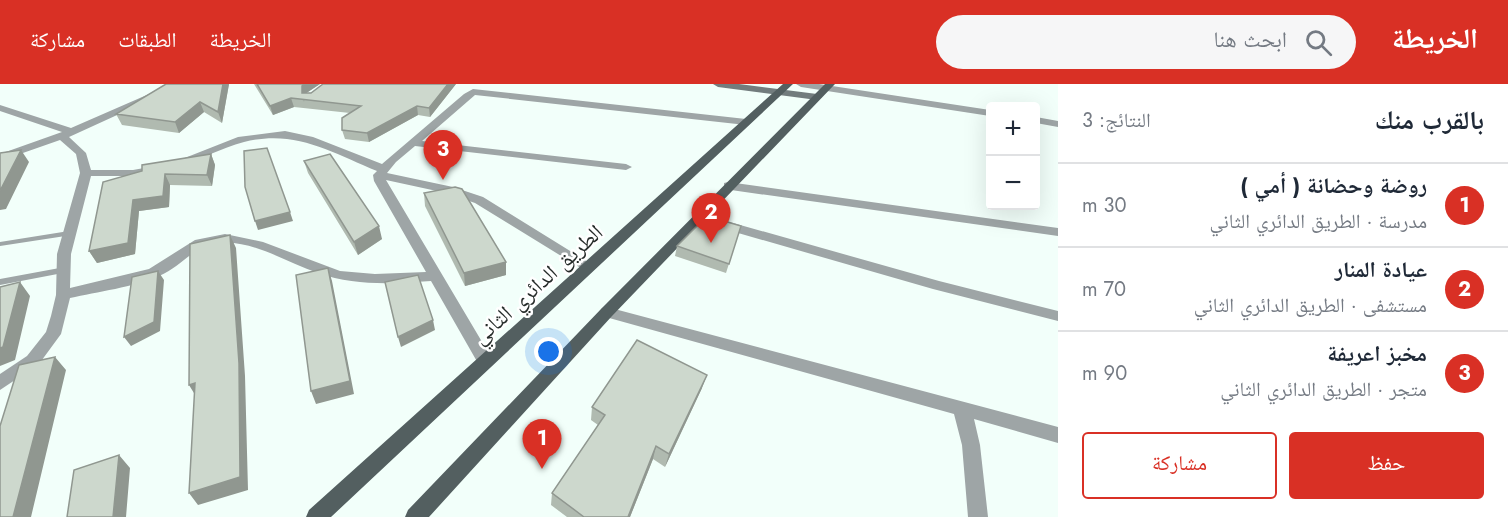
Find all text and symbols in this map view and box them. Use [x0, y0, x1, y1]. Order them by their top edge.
search box [936, 15, 1356, 69]
text: الخريطة [1392, 18, 1478, 59]
text: ابحث هنا [1213, 23, 1287, 55]
text: مشاركة [30, 25, 85, 55]
text: الطبقات [118, 25, 177, 55]
text: الخريطة [210, 25, 271, 55]
icon: search [1302, 26, 1335, 59]
text: بالقرب منك [1375, 101, 1484, 139]
map controls [986, 102, 1040, 210]
button: + [986, 102, 1040, 156]
text: النتائج: 3 [1082, 106, 1151, 135]
pin: 3 [424, 130, 462, 180]
button: − [986, 156, 1040, 210]
text: روضة وحضانة ( أمي ) [1240, 169, 1427, 201]
text: 30 m [1082, 191, 1127, 220]
text: 1 [1459, 191, 1470, 220]
pin: 2 [692, 194, 730, 243]
text: مدرسة · الطريق الدائري الثاني [1209, 207, 1427, 236]
street label: الطريق الدائري الثاني [465, 217, 611, 353]
text: عيادة المنار [1335, 253, 1427, 285]
text: 70 m [1082, 275, 1126, 304]
text: 2 [1458, 275, 1471, 304]
text: مستشفى · الطريق الدائري الثاني [1194, 291, 1427, 320]
your location [534, 337, 563, 366]
text: مخبز اعريفة [1327, 337, 1427, 369]
text: 90 m [1082, 359, 1127, 388]
text: 3 [1458, 359, 1471, 388]
text: متجر · الطريق الدائري الثاني [1220, 375, 1427, 404]
pin: 1 [522, 420, 562, 469]
button: مشاركة [1082, 432, 1277, 499]
button: حفظ [1289, 432, 1484, 499]

